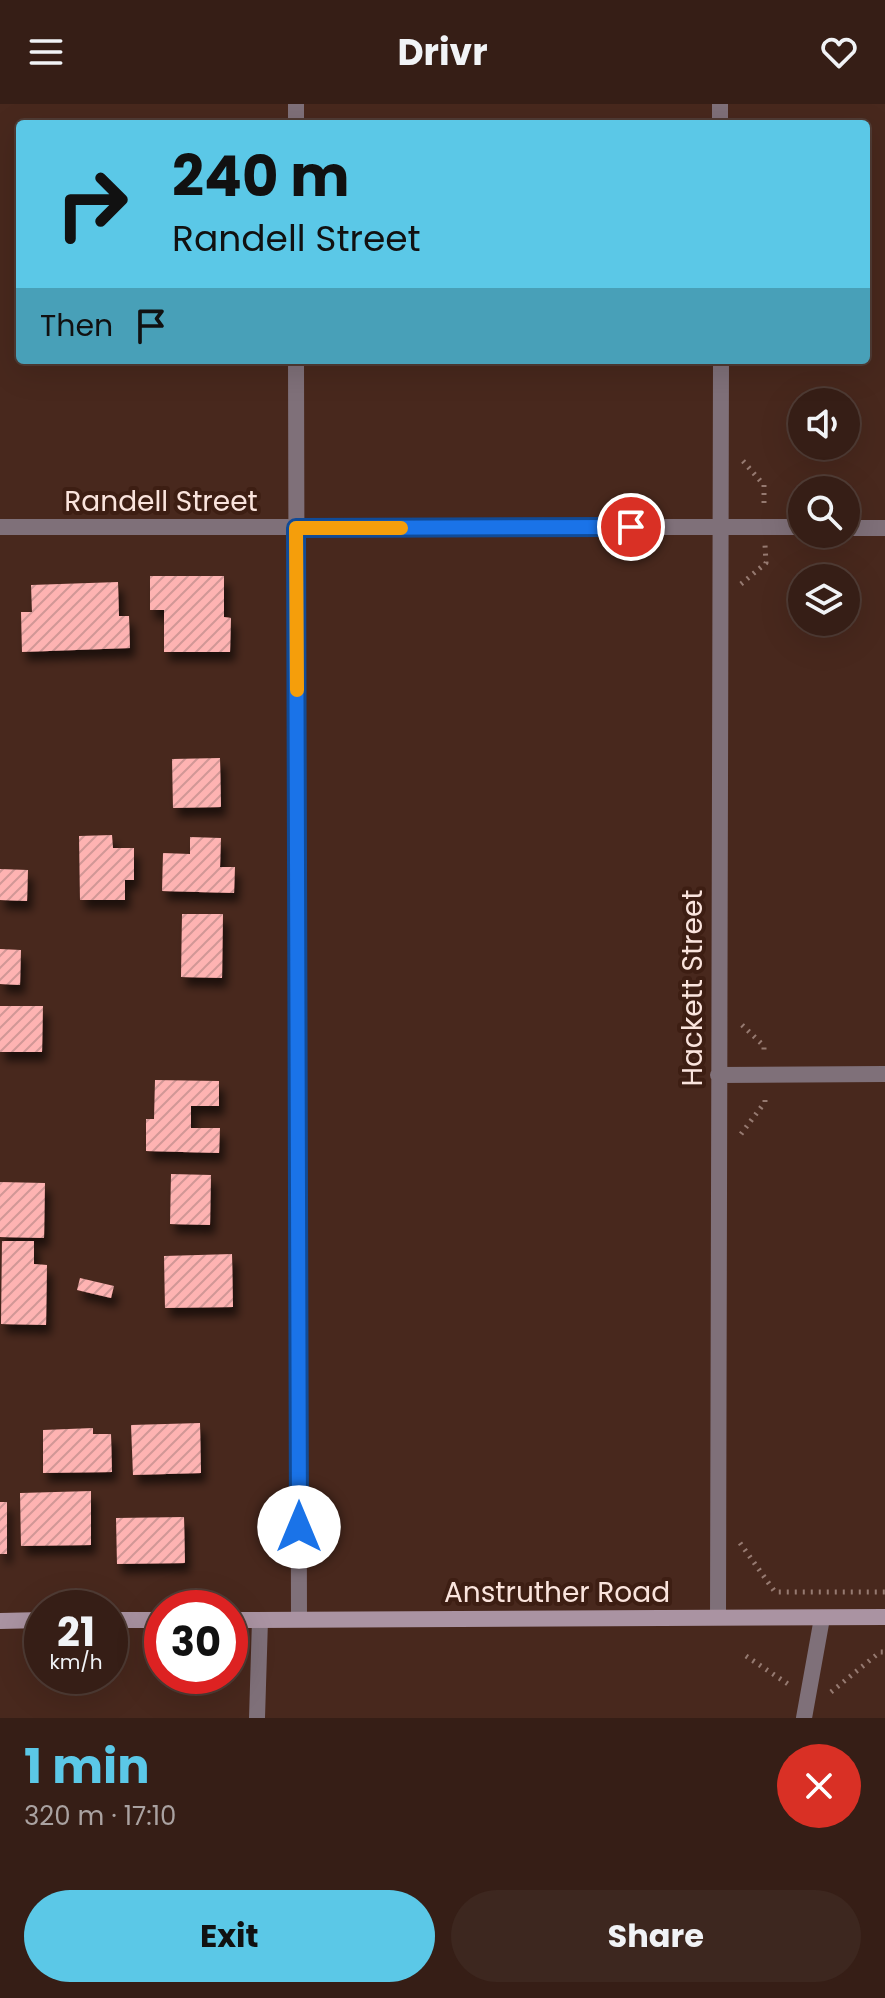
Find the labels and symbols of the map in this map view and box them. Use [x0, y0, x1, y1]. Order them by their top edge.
street label: Randell Street [64, 482, 258, 521]
pin [597, 493, 665, 561]
street label: Hackett Street [673, 890, 712, 1086]
position arrow [257, 1485, 341, 1569]
street label: Anstruther Road [444, 1573, 670, 1612]
speed limit sign: 30 [144, 1590, 248, 1694]

